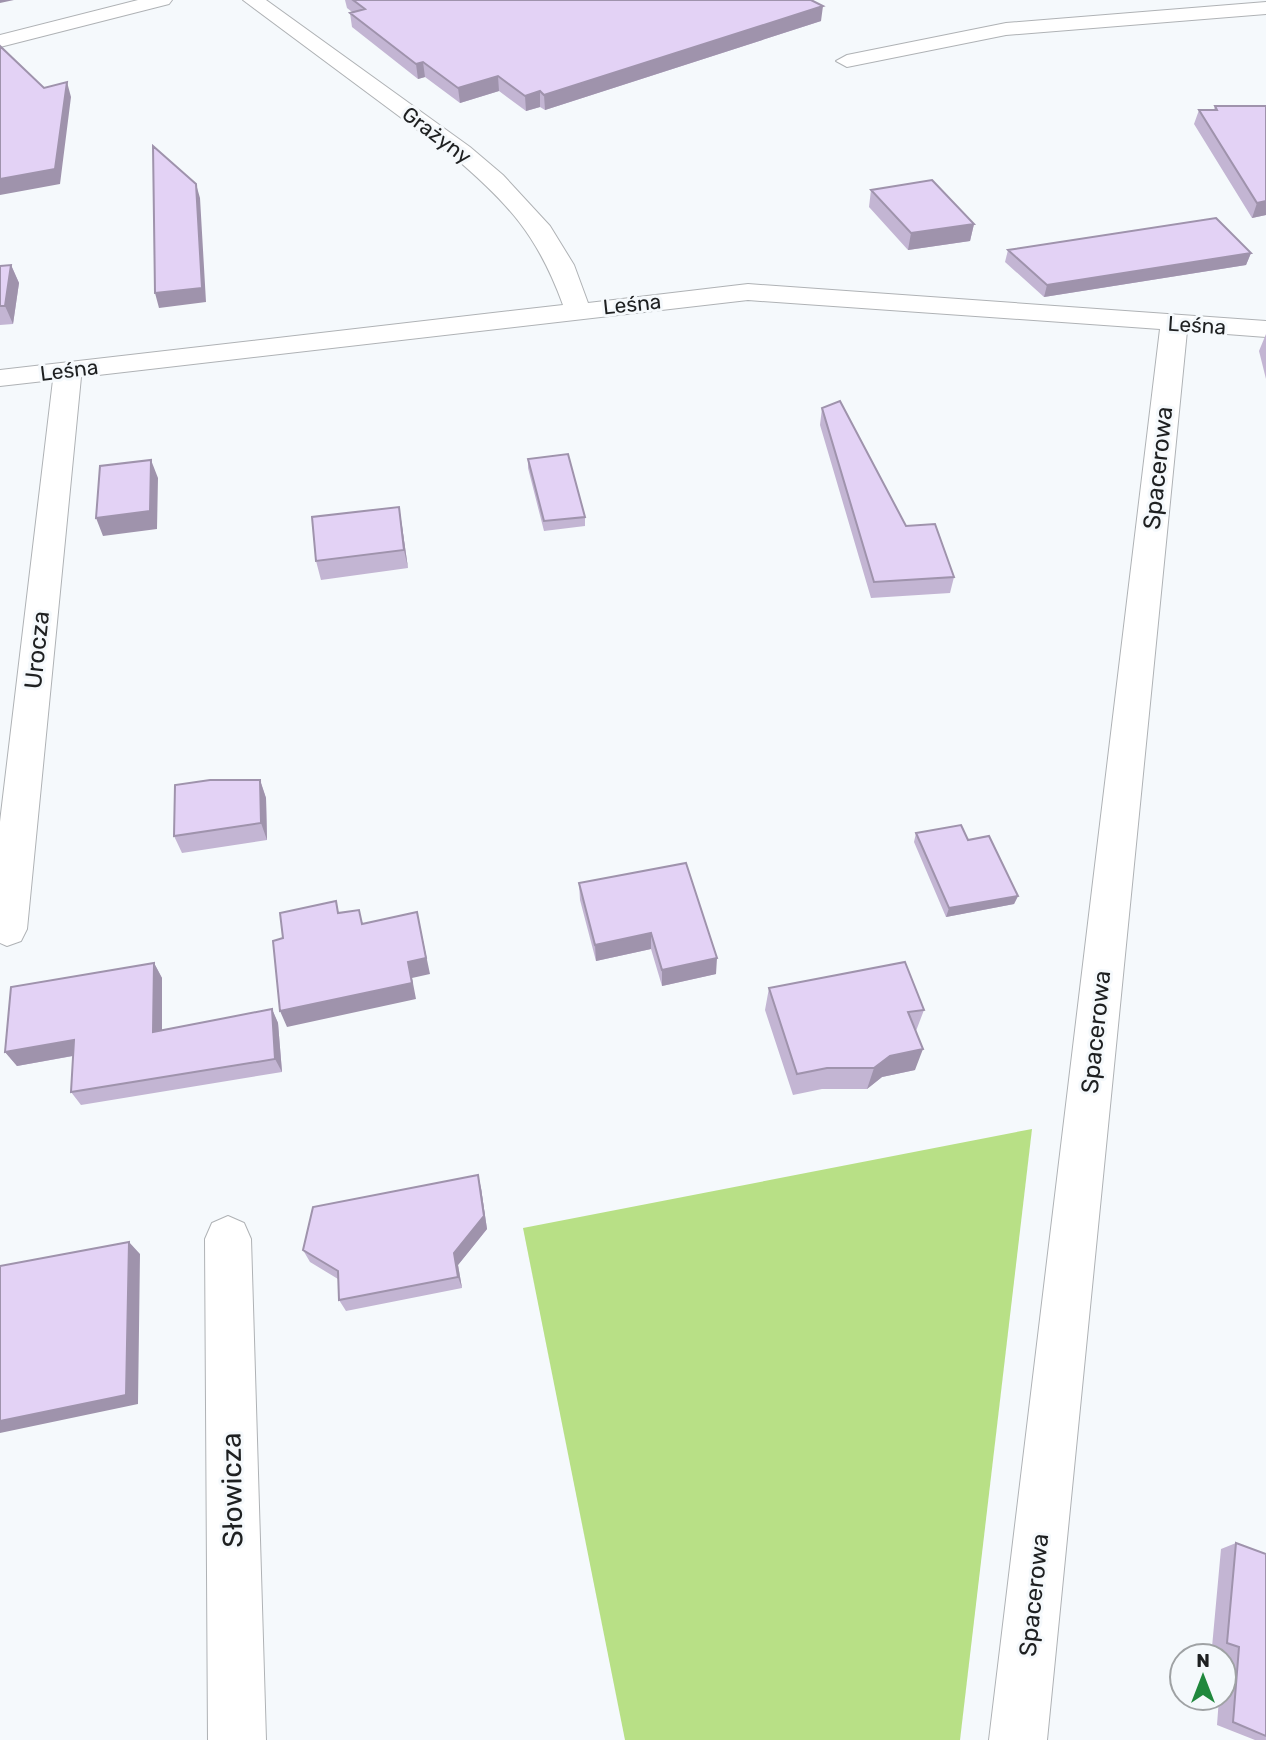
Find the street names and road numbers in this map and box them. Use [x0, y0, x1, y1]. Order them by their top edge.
street label: Grażyny [398, 101, 477, 169]
street label: Leśna [602, 289, 662, 319]
street label: Leśna [1167, 310, 1227, 340]
street label: Leśna [38, 354, 100, 386]
street label: Spacerowa [1138, 405, 1178, 531]
street label: Urocza [19, 610, 55, 690]
street label: Spacerowa [1076, 969, 1116, 1095]
street label: Słowicza [214, 1432, 250, 1548]
street label: Spacerowa [1014, 1532, 1054, 1658]

